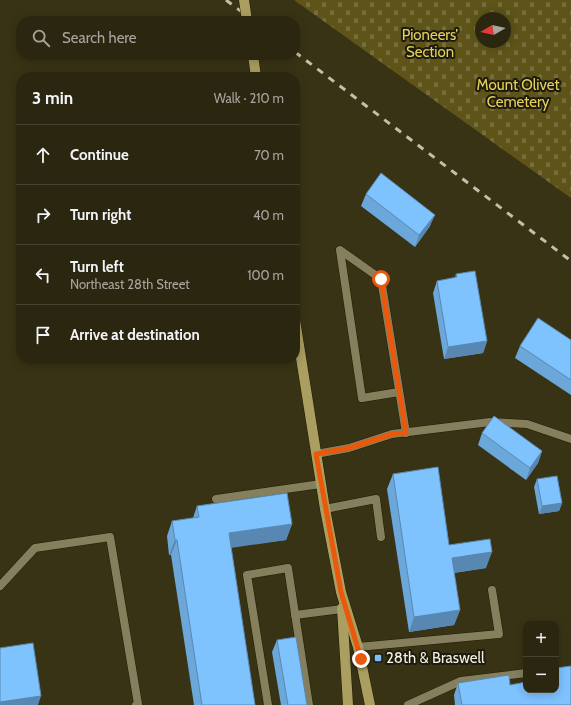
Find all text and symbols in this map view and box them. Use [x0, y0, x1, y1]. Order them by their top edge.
north arrow [475, 12, 511, 48]
search box [16, 16, 300, 60]
park label: Pioneers’ Section [402, 26, 458, 61]
icon: search [30, 27, 52, 49]
text: Search here [62, 29, 137, 47]
park label: Mount Olivet Cemetery [477, 76, 559, 111]
text: 3 min [32, 88, 73, 108]
text: Walk · 210 m [214, 90, 284, 106]
icon: ahead [32, 144, 54, 166]
text: Continue [70, 146, 129, 164]
text: 70 m [254, 147, 284, 163]
icon: right [32, 204, 54, 226]
text: Turn right [70, 206, 131, 224]
text: 40 m [253, 207, 284, 223]
text: Turn left [70, 258, 124, 276]
icon: left [32, 264, 54, 286]
text: 100 m [247, 267, 284, 283]
route start [372, 270, 390, 288]
text: Northeast 28th Street [70, 276, 190, 292]
icon: arrive [32, 324, 54, 346]
text: Arrive at destination [70, 326, 200, 344]
map controls [523, 621, 559, 693]
button: + [523, 621, 559, 657]
place label: 28th & Braswell [386, 649, 485, 667]
route end [352, 650, 370, 668]
marker: 28th & Braswell [373, 653, 383, 663]
button: − [523, 657, 559, 693]

